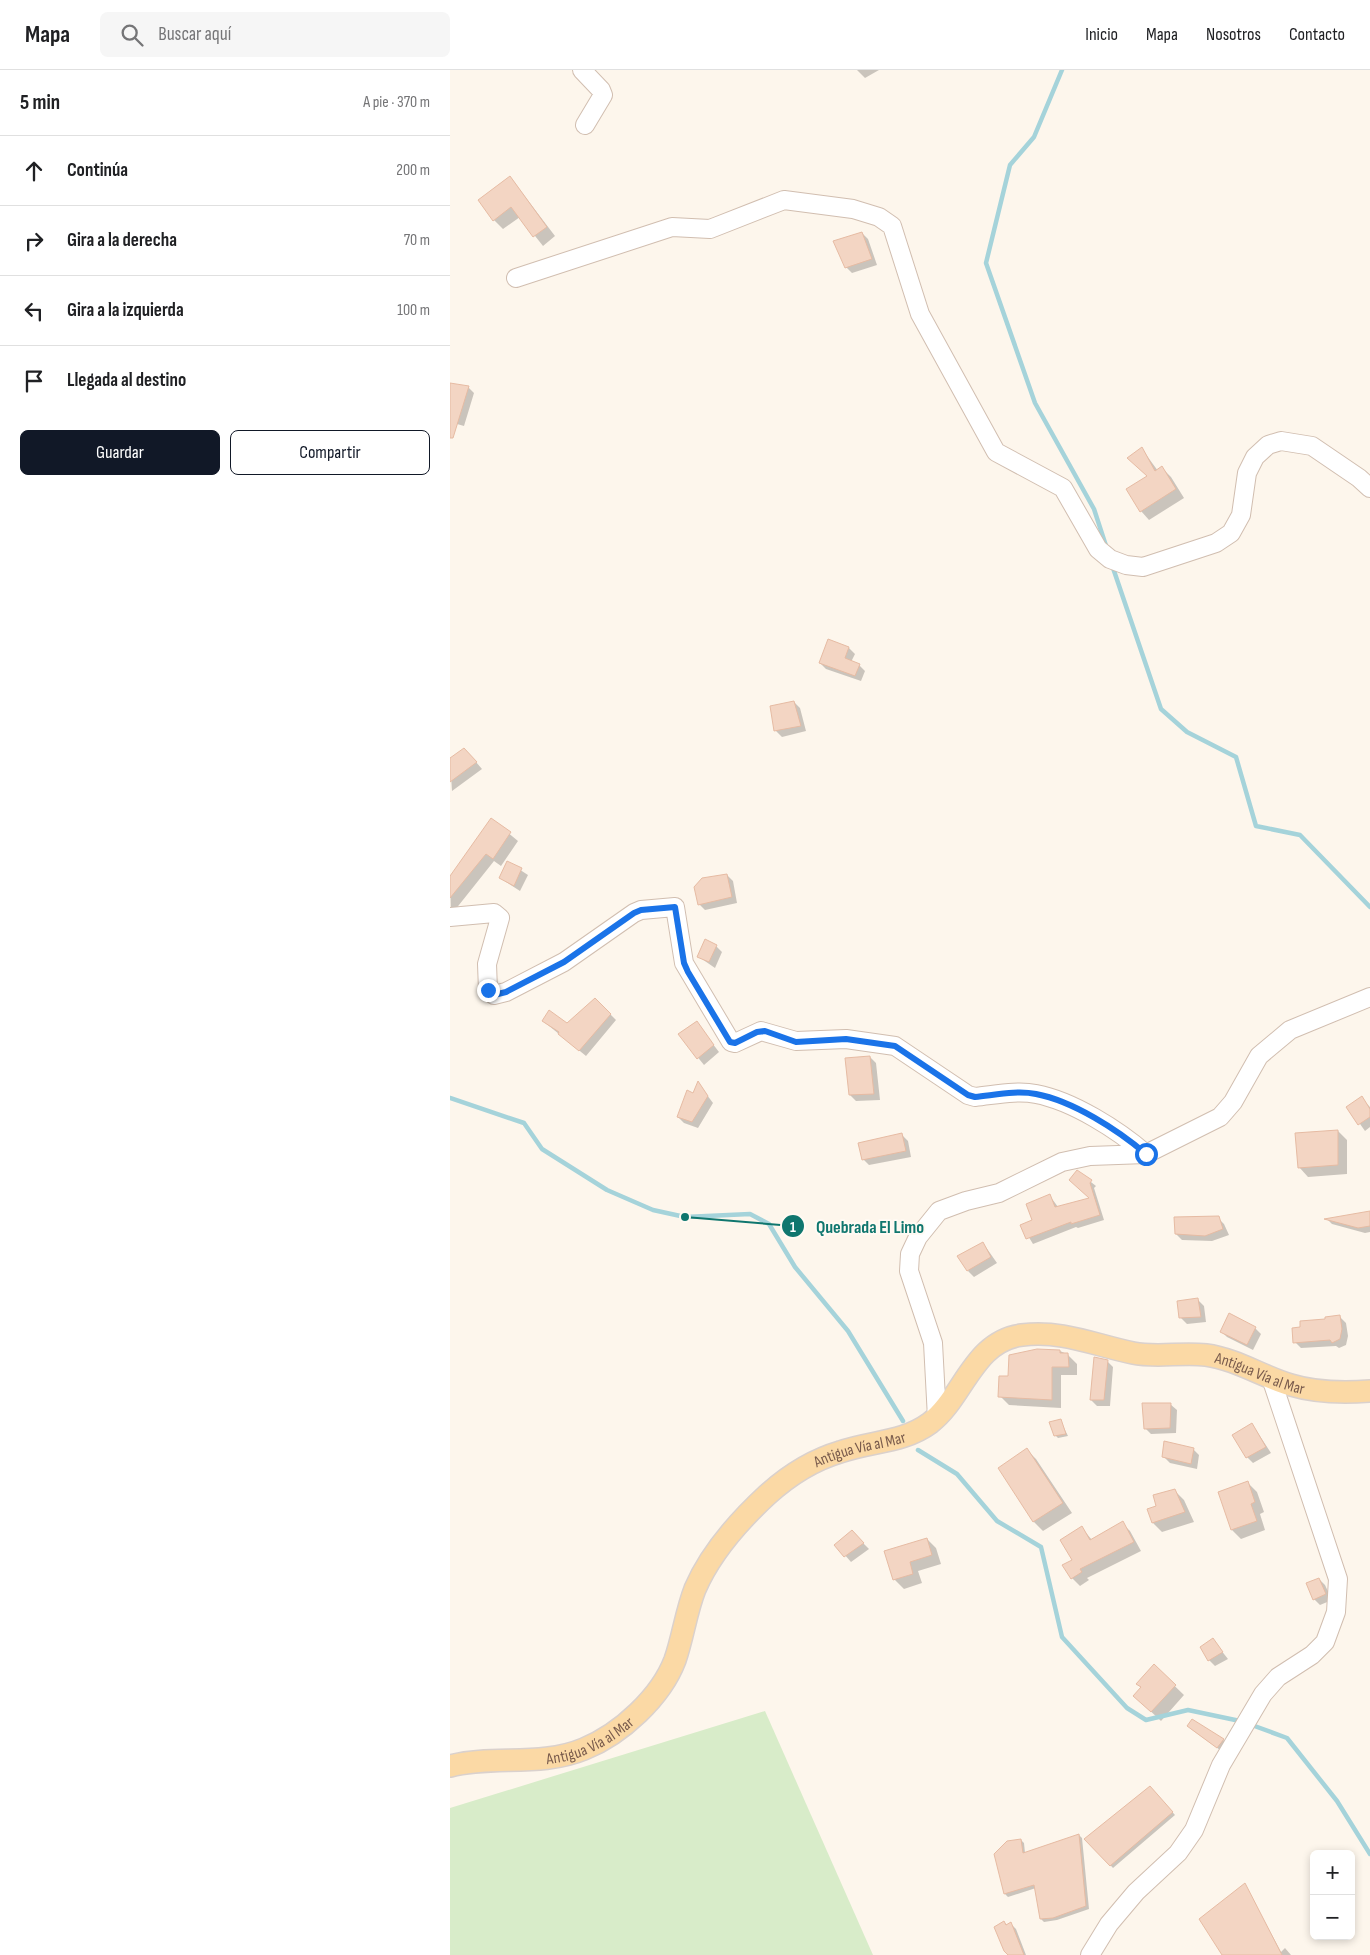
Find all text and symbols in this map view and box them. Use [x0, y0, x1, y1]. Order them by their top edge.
search box [100, 12, 450, 57]
text: Mapa [25, 20, 70, 49]
icon: search [118, 21, 146, 49]
text: Buscar aquí [158, 23, 231, 46]
text: Inicio [1085, 24, 1118, 45]
text: Mapa [1146, 24, 1178, 45]
text: Nosotros [1206, 24, 1261, 45]
text: Contacto [1289, 24, 1345, 45]
text: 5 min [20, 90, 60, 115]
text: A pie · 370 m [363, 93, 430, 112]
icon: ahead [20, 157, 48, 185]
text: Continúa [67, 159, 128, 182]
text: 200 m [396, 161, 430, 180]
icon: right [20, 227, 48, 255]
text: Gira a la derecha [67, 229, 177, 252]
text: 70 m [404, 231, 430, 250]
icon: left [20, 297, 48, 325]
text: Gira a la izquierda [67, 299, 184, 322]
text: 100 m [397, 301, 430, 320]
icon: arrive [20, 367, 48, 395]
text: Llegada al destino [67, 369, 186, 392]
button: Guardar [20, 430, 220, 475]
button: Compartir [230, 430, 430, 475]
route end [477, 979, 500, 1002]
route start [1135, 1143, 1158, 1166]
callout: Quebrada El Limo [781, 1210, 934, 1243]
text: Quebrada El Limo [816, 1217, 924, 1238]
text: 1 [790, 1218, 796, 1237]
street label: Antigua Vía al Mar [1212, 1349, 1307, 1399]
street label: Antigua Vía al Mar [810, 1428, 909, 1473]
street label: Antigua Vía al Mar [544, 1713, 638, 1769]
map controls [1310, 1850, 1355, 1940]
button: + [1310, 1850, 1355, 1895]
button: − [1310, 1895, 1355, 1940]

